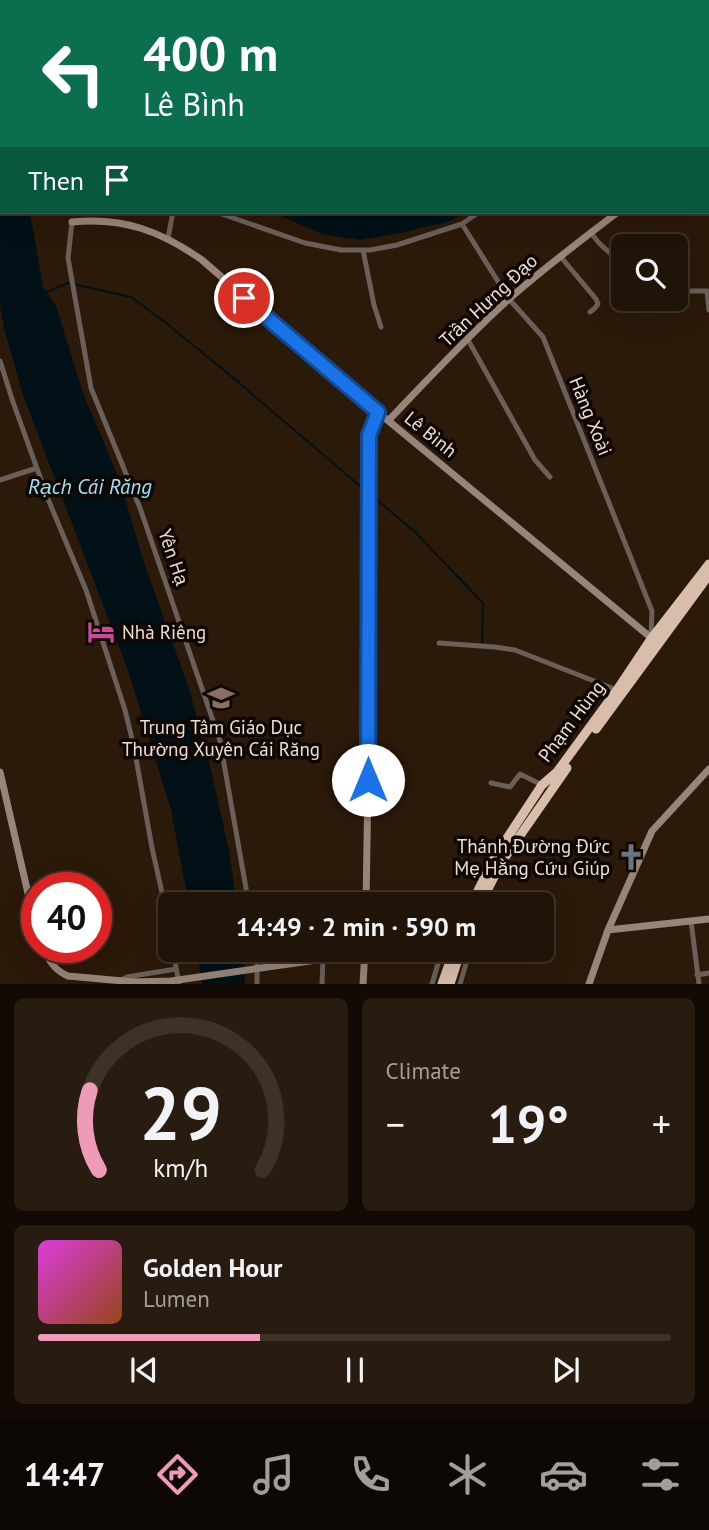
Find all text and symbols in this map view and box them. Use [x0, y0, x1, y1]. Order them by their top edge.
text: 400 m [143, 21, 278, 85]
icon: left [28, 28, 119, 119]
text: Lê Bình [143, 83, 245, 125]
icon: arrive [98, 161, 136, 199]
text: Then [28, 164, 84, 197]
map controls [611, 234, 688, 311]
button: search [611, 234, 688, 311]
street label: Trần Hưng Đạo [434, 248, 542, 352]
pin [214, 268, 274, 328]
icon: arrive [225, 279, 263, 317]
street label: Hàng Xoài [564, 373, 618, 459]
street label: Lê Bình [400, 406, 462, 462]
water label: Rạch Cái Răng [28, 473, 152, 500]
street label: Yên Hạ [153, 526, 195, 588]
hotel icon: Nhà Riêng [86, 617, 116, 647]
place label: Nhà Riêng [122, 620, 206, 644]
street label: Phạm Hùng [533, 676, 609, 766]
school or university icon: Trung Tâm Giáo Dục Thường Xuyên Cái Răng [206, 683, 236, 713]
place label: Trung Tâm Giáo Dục Thường Xuyên Cái Răng [122, 715, 320, 761]
position arrow [331, 743, 405, 817]
place label: Thánh Đường Đức Mẹ Hằng Cứu Giúp [454, 834, 610, 880]
church icon: Thánh Đường Đức Mẹ Hằng Cứu Giúp [616, 842, 646, 872]
speed limit sign: 40 [21, 872, 112, 963]
text: 14:49 · 2 min · 590 m [236, 910, 476, 943]
text: Climate [386, 1056, 461, 1085]
text: 29 [139, 1067, 222, 1161]
text: 19° [487, 1090, 569, 1157]
text: − [386, 1099, 405, 1148]
text: + [652, 1099, 671, 1148]
text: km/h [153, 1152, 208, 1184]
text: Golden Hour [143, 1251, 282, 1284]
text: Lumen [143, 1284, 210, 1313]
icon: previous [125, 1351, 163, 1389]
icon: pause [336, 1351, 374, 1389]
icon: next [547, 1351, 585, 1389]
icon: directions [153, 1450, 202, 1499]
icon: music [249, 1450, 298, 1499]
icon: phone [346, 1450, 395, 1499]
icon: climate [443, 1450, 492, 1499]
icon: car [539, 1450, 588, 1499]
icon: filters [636, 1450, 685, 1499]
text: 14:47 [24, 1453, 105, 1495]

